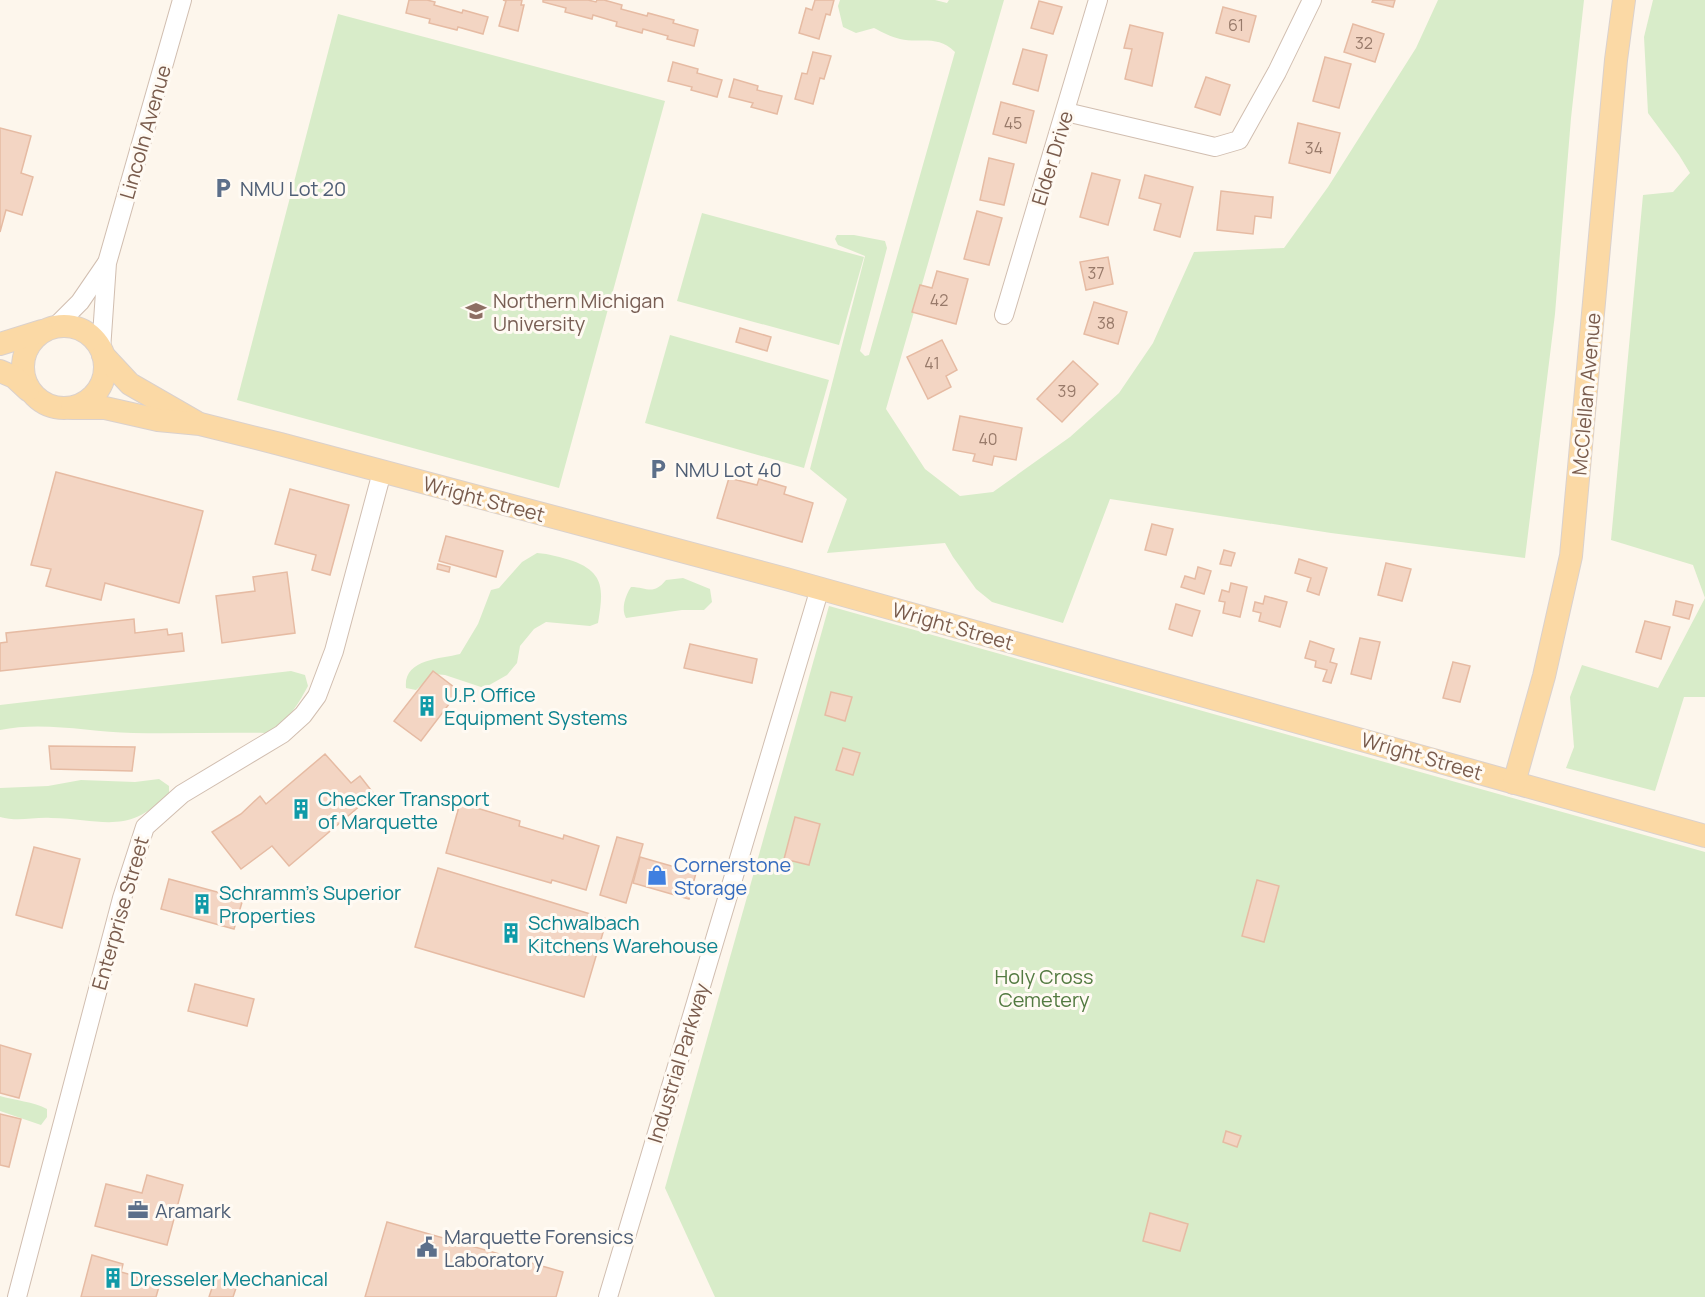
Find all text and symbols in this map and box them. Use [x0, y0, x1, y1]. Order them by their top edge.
house number: 61 [1228, 14, 1244, 36]
house number: 32 [1355, 32, 1373, 54]
street label: Lincoln Avenue [113, 62, 177, 202]
street label: Elder Drive [1025, 107, 1079, 209]
house number: 45 [1004, 112, 1022, 134]
house number: 34 [1305, 137, 1323, 159]
place label: NMU Lot 20 [240, 175, 346, 202]
parking icon: NMU Lot 20 [211, 176, 235, 200]
house number: 37 [1088, 262, 1104, 284]
place label: Northern Michigan University [493, 287, 664, 337]
house number: 42 [930, 289, 948, 311]
school or university icon: Northern Michigan University [464, 299, 488, 323]
street label: McClellan Avenue [1565, 311, 1607, 477]
house number: 38 [1097, 312, 1115, 334]
house number: 41 [924, 352, 940, 374]
house number: 39 [1058, 380, 1076, 402]
house number: 40 [978, 428, 998, 450]
place label: NMU Lot 40 [675, 456, 782, 483]
parking icon: NMU Lot 40 [646, 457, 670, 481]
street label: Wright Street [420, 470, 548, 528]
street label: Wright Street [889, 596, 1017, 656]
place label: U.P. Office Equipment Systems [444, 681, 627, 731]
building icon: U.P. Office Equipment Systems [415, 694, 439, 718]
street label: Wright Street [1358, 726, 1486, 786]
place label: Checker Transport of Marquette [318, 785, 490, 835]
building icon: Checker Transport of Marquette [289, 797, 313, 821]
street label: Enterprise Street [85, 833, 155, 993]
place label: Cornerstone Storage [674, 851, 791, 901]
shop icon: Cornerstone Storage [645, 863, 669, 887]
place label: Schramm's Superior Properties [219, 879, 401, 929]
building icon: Schramm's Superior Properties [190, 892, 214, 916]
place label: Schwalbach Kitchens Warehouse [528, 909, 718, 959]
building icon: Schwalbach Kitchens Warehouse [499, 921, 523, 945]
park label: Holy Cross Cemetery [995, 963, 1093, 1013]
street label: Industrial Parkway [641, 979, 715, 1146]
place label: Aramark [155, 1197, 232, 1224]
office icon: Aramark [126, 1198, 150, 1222]
place label: Marquette Forensics Laboratory [444, 1223, 634, 1273]
public building icon: Marquette Forensics Laboratory [415, 1235, 439, 1259]
place label: Dresseler Mechanical [130, 1265, 328, 1292]
building icon: Dresseler Mechanical [101, 1266, 125, 1290]

